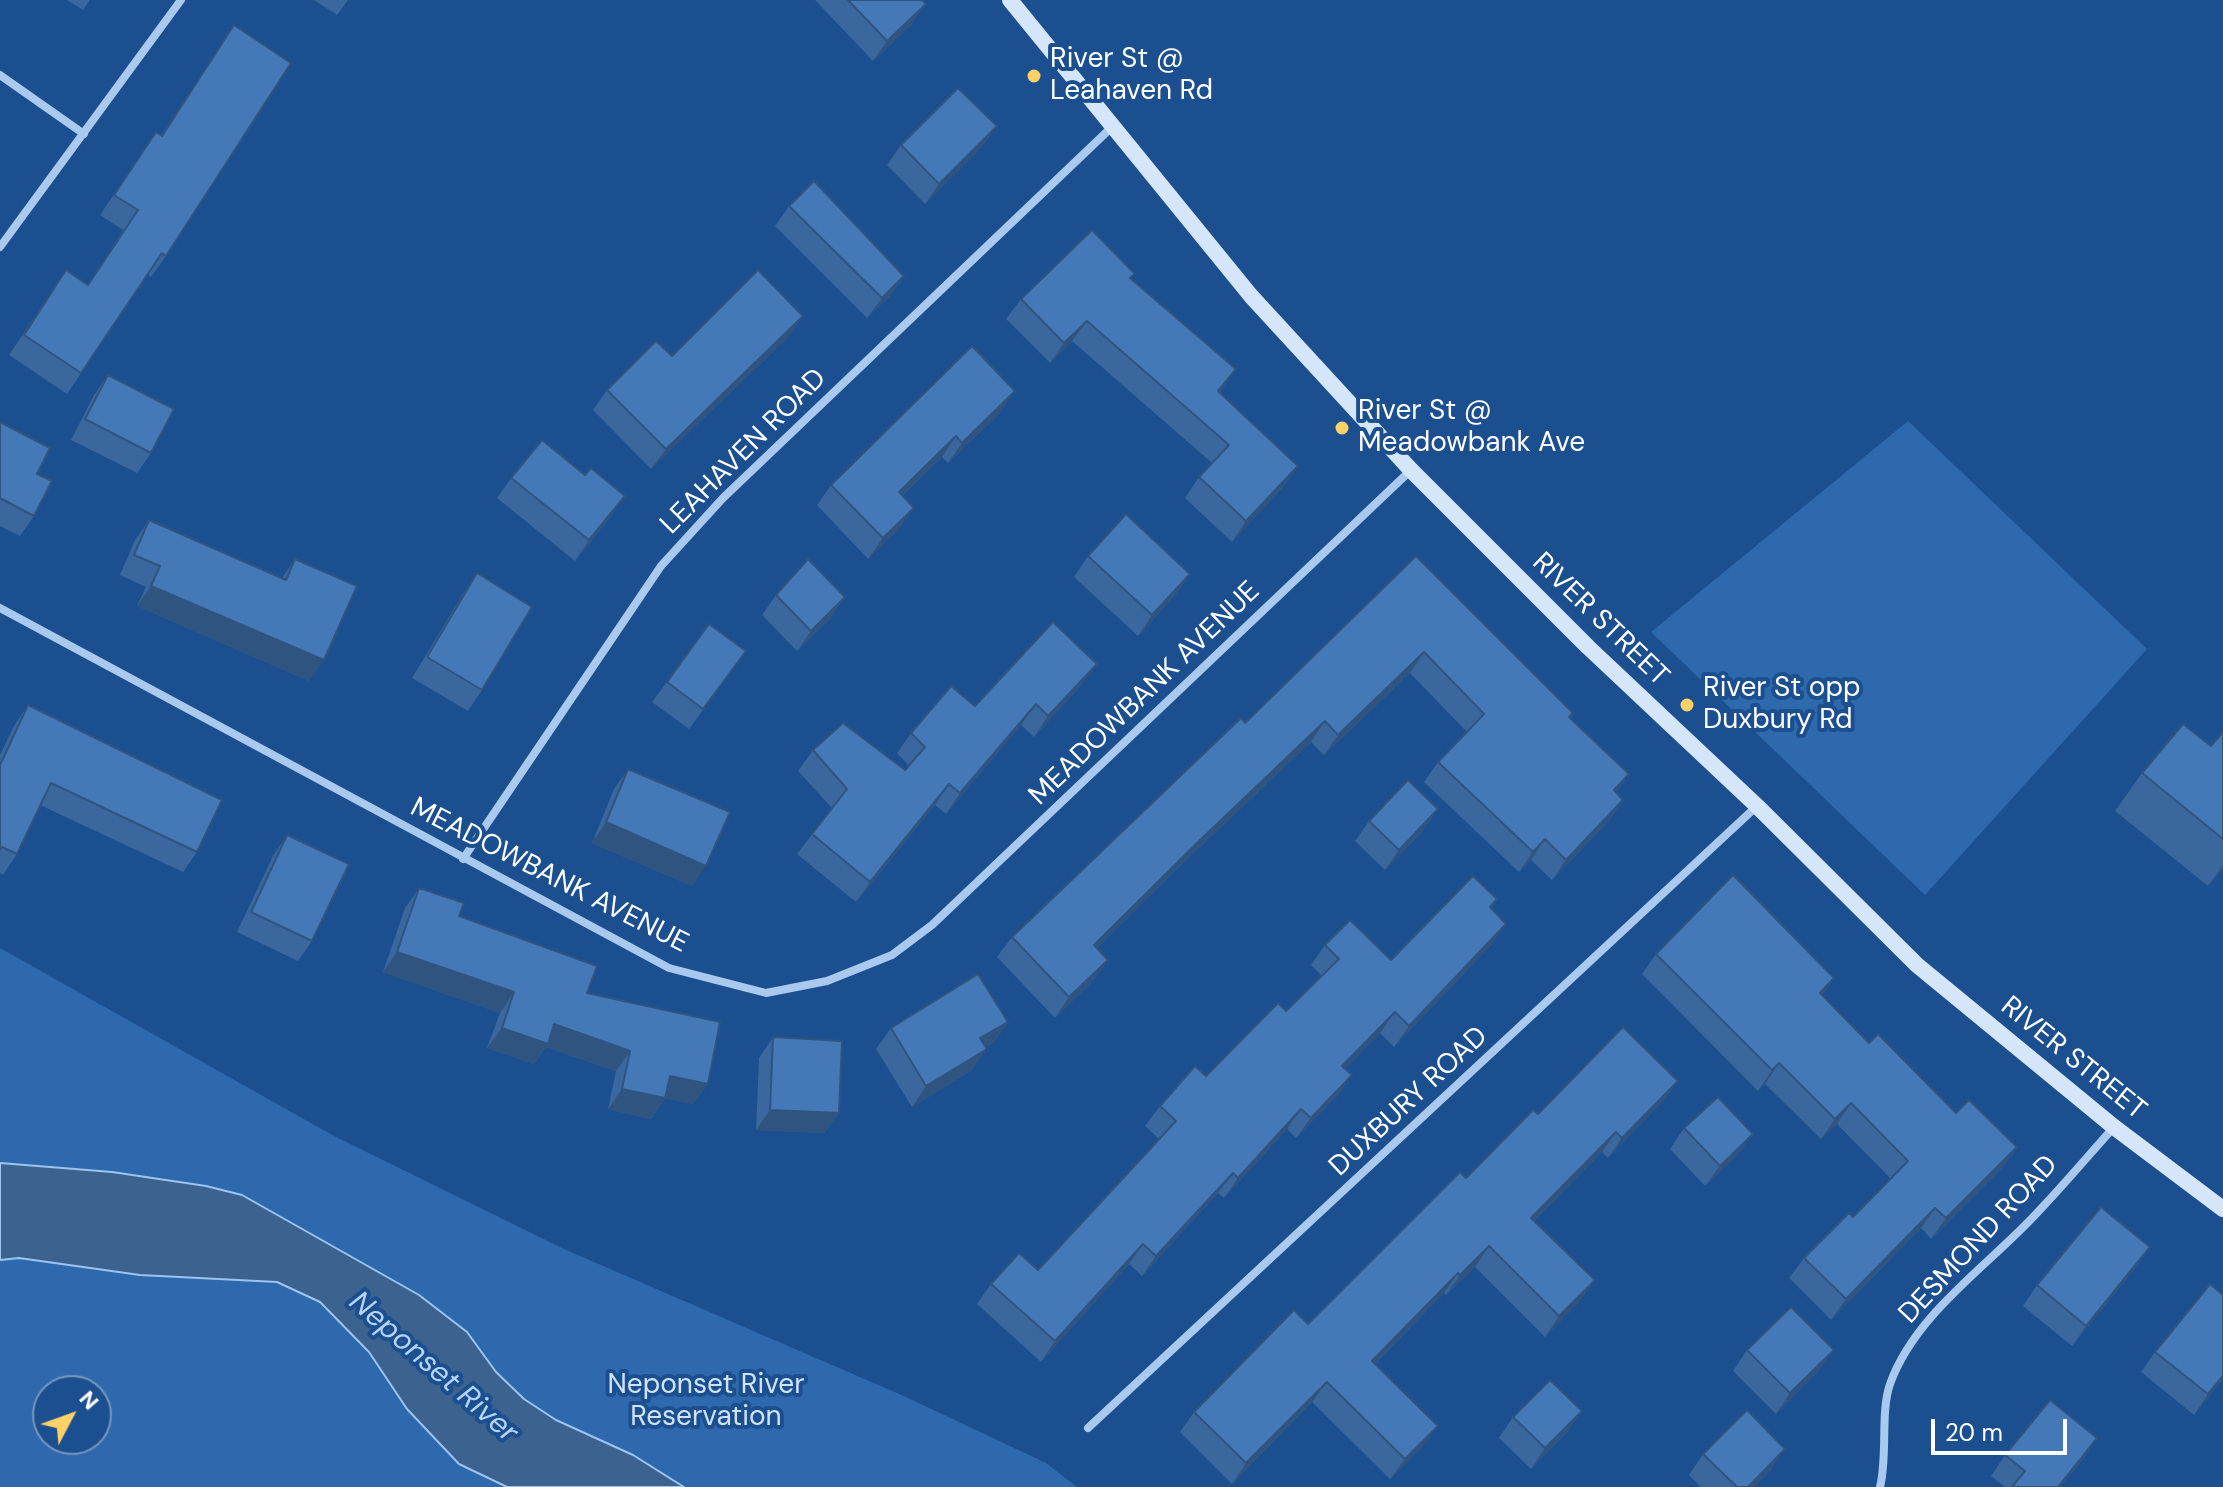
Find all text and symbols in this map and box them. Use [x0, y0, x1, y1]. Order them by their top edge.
place label: River St @ Leahaven Rd [1050, 43, 1213, 109]
marker: River St @ Leahaven Rd [1025, 67, 1043, 85]
street label: LEAHAVEN ROAD [654, 362, 834, 542]
place label: River St @ Meadowbank Ave [1358, 395, 1585, 461]
marker: River St @ Meadowbank Ave [1333, 419, 1351, 437]
street label: RIVER STREET [1525, 546, 1675, 694]
street label: MEADOWBANK AVENUE [1023, 575, 1267, 813]
place label: River St opp Duxbury Rd [1703, 672, 1860, 738]
marker: River St opp Duxbury Rd [1678, 696, 1696, 714]
street label: MEADOWBANK AVENUE [404, 791, 694, 961]
street label: RIVER STREET [1994, 990, 2152, 1128]
street label: DUXBURY ROAD [1323, 1020, 1495, 1184]
street label: DESMOND ROAD [1893, 1149, 2065, 1331]
water label: Neponset River [341, 1285, 525, 1451]
park label: Neponset River Reservation [607, 1369, 805, 1435]
north arrow [32, 1375, 112, 1455]
text: N [73, 1385, 105, 1416]
scale bar [1935, 1403, 2071, 1453]
text: 20 m [1945, 1417, 2003, 1448]

